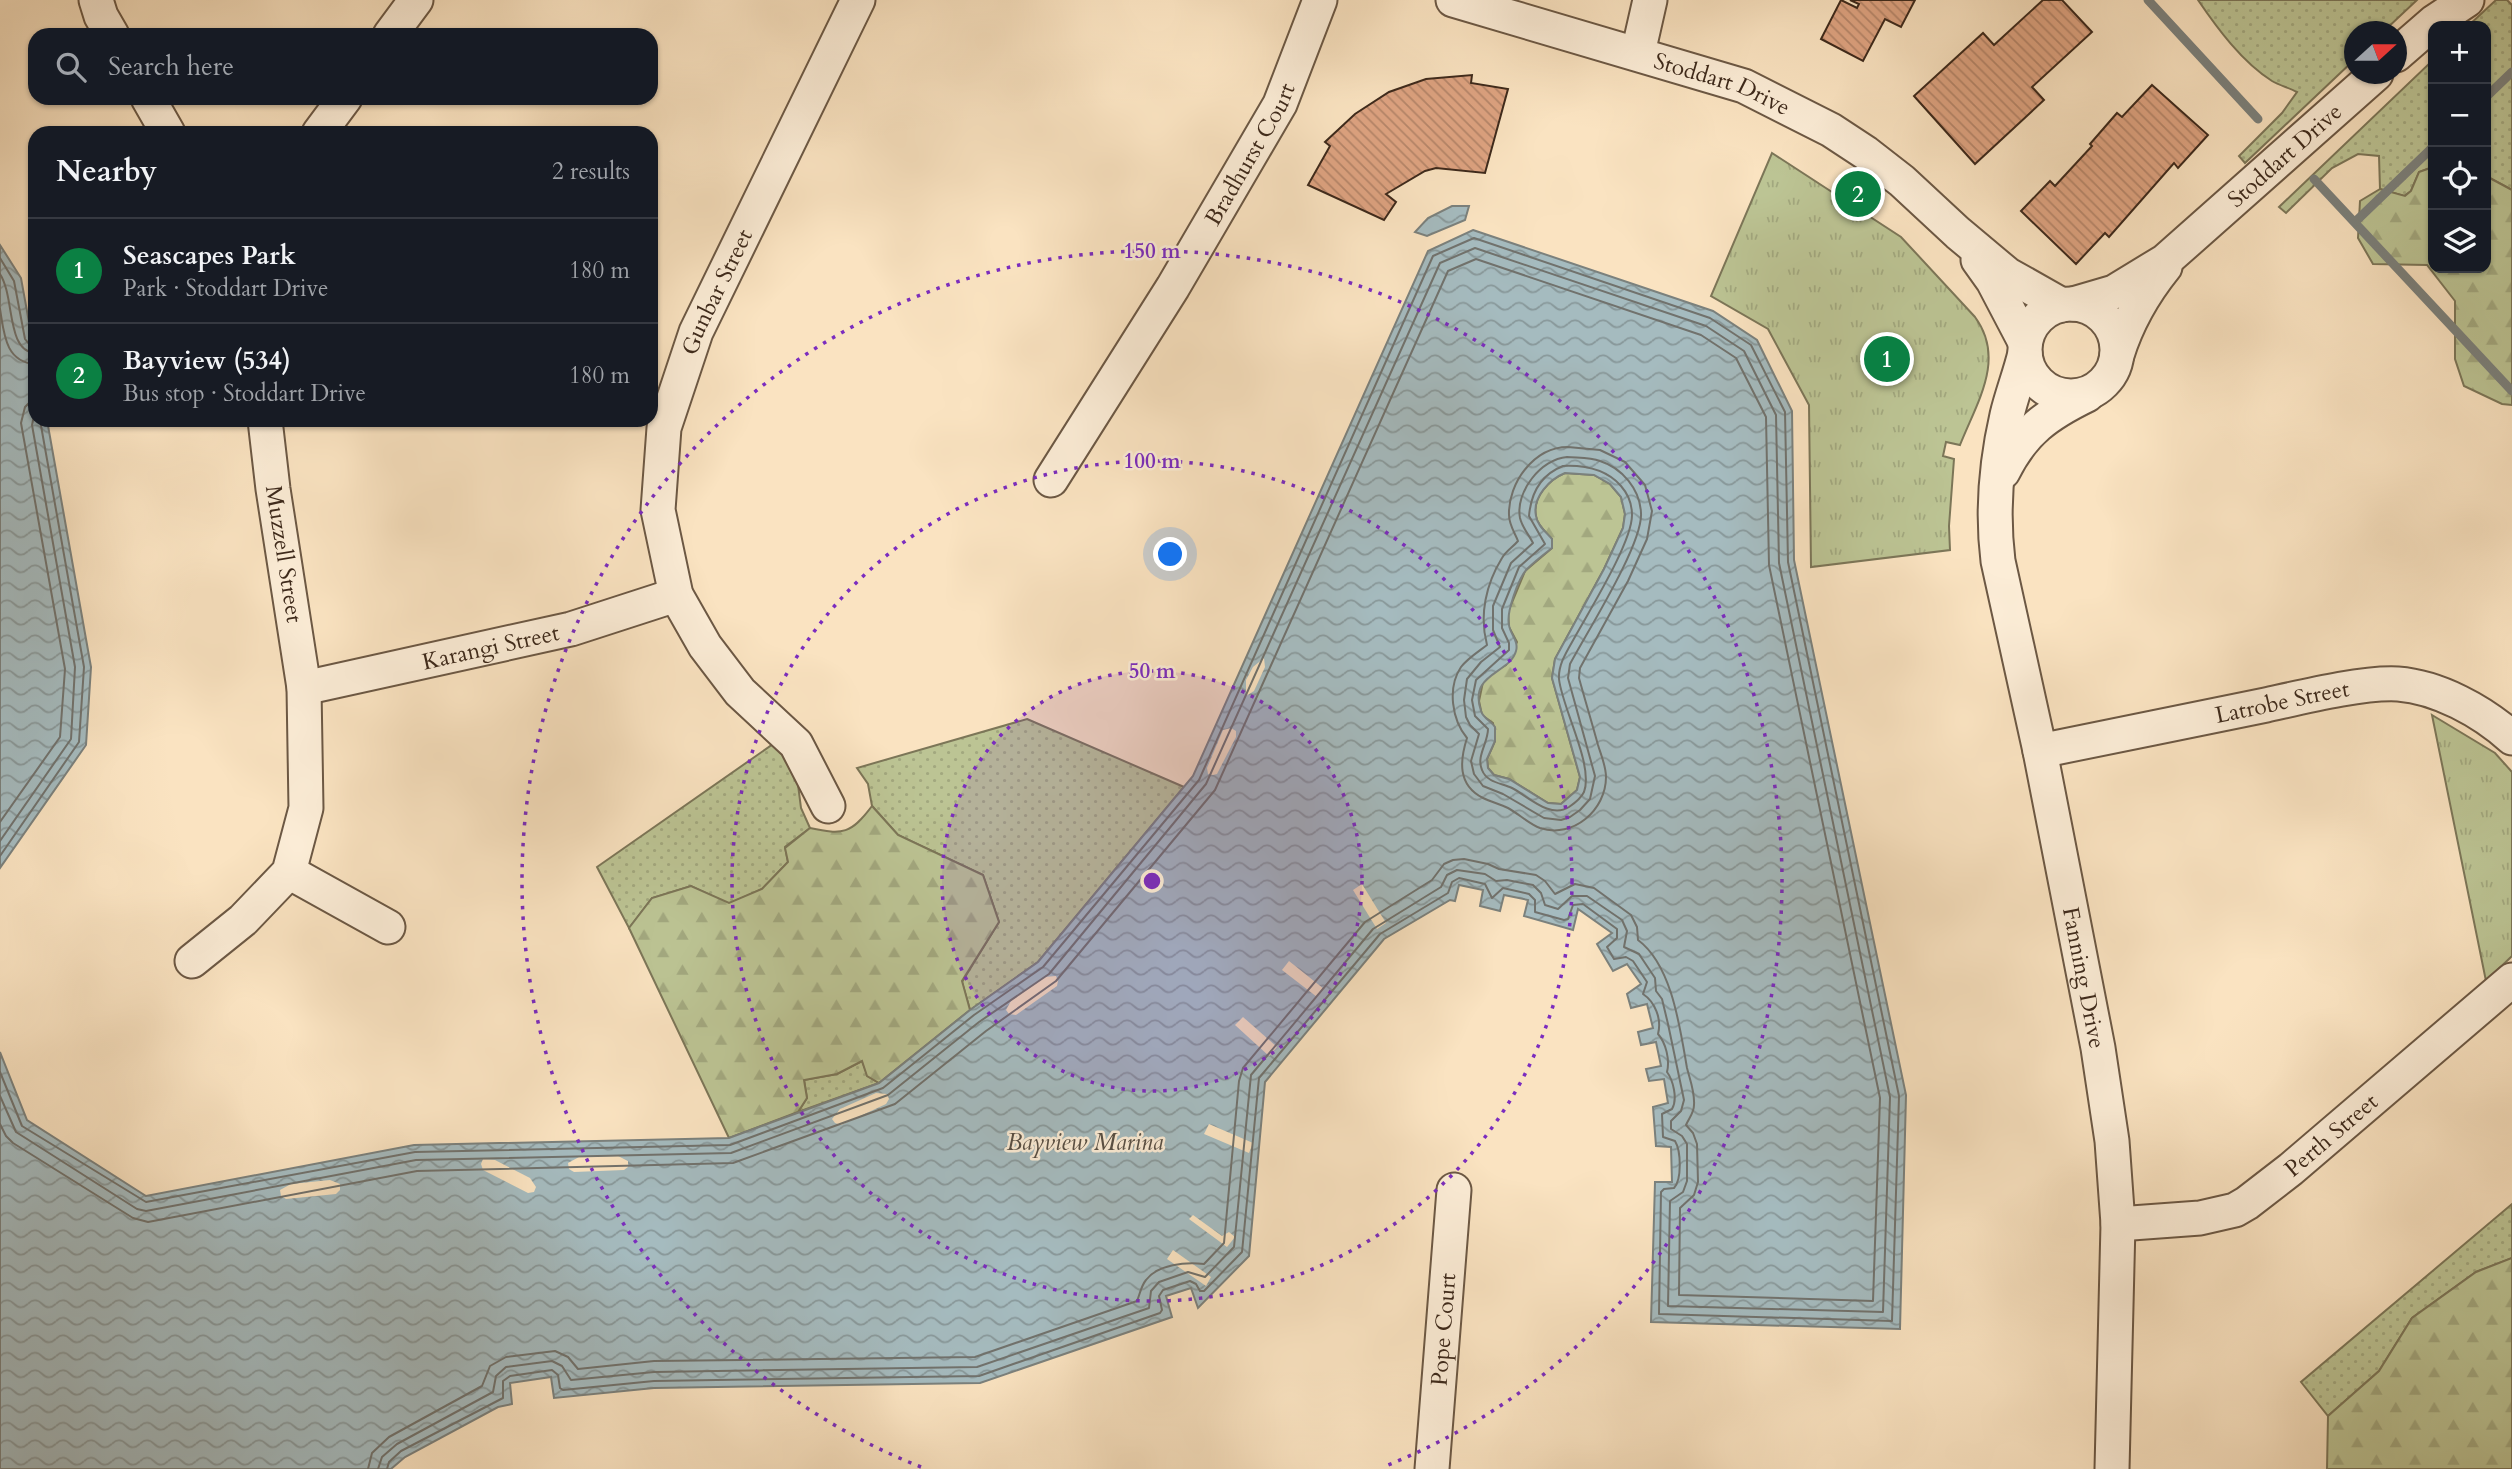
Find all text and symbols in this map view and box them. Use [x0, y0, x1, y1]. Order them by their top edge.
north arrow [2344, 21, 2407, 84]
map controls [2428, 21, 2491, 273]
button: + [2428, 21, 2491, 84]
search box [28, 28, 658, 105]
street label: Stoddart Drive [1650, 45, 1796, 122]
icon: search [52, 48, 90, 86]
text: Search here [108, 49, 234, 84]
street label: Bradhurst Court [1197, 78, 1302, 231]
button: − [2428, 84, 2491, 147]
street label: Stoddart Drive [2221, 96, 2348, 214]
button: locate [2428, 147, 2491, 210]
text: Nearby [56, 151, 157, 192]
text: 2 results [552, 156, 630, 187]
pin: 2 [1835, 168, 1881, 220]
button: layers [2428, 210, 2491, 273]
street label: Gunbar Street [674, 224, 760, 359]
text: 150 m [1123, 237, 1181, 266]
text: Seascapes Park [123, 238, 296, 273]
text: 1 [73, 255, 85, 286]
text: 180 m [569, 255, 630, 286]
text: Park · Stoddart Drive [123, 273, 329, 304]
pin: 1 [1864, 333, 1910, 385]
text: Bayview (534) [123, 343, 291, 378]
text: 2 [73, 360, 85, 391]
text: 180 m [569, 360, 630, 391]
text: Bus stop · Stoddart Drive [123, 378, 366, 409]
text: 100 m [1123, 447, 1181, 476]
street label: Muzzell Street [258, 483, 310, 625]
your location [1153, 537, 1187, 571]
street label: Karangi Street [419, 617, 562, 677]
text: 50 m [1129, 657, 1176, 686]
street label: Latrobe Street [2212, 673, 2351, 730]
centre of rings [1140, 869, 1164, 893]
street label: Fanning Drive [2055, 904, 2113, 1051]
street label: Perth Street [2277, 1086, 2384, 1184]
water label: Bayview Marina [1007, 1126, 1164, 1159]
street label: Pope Court [1423, 1272, 1463, 1387]

